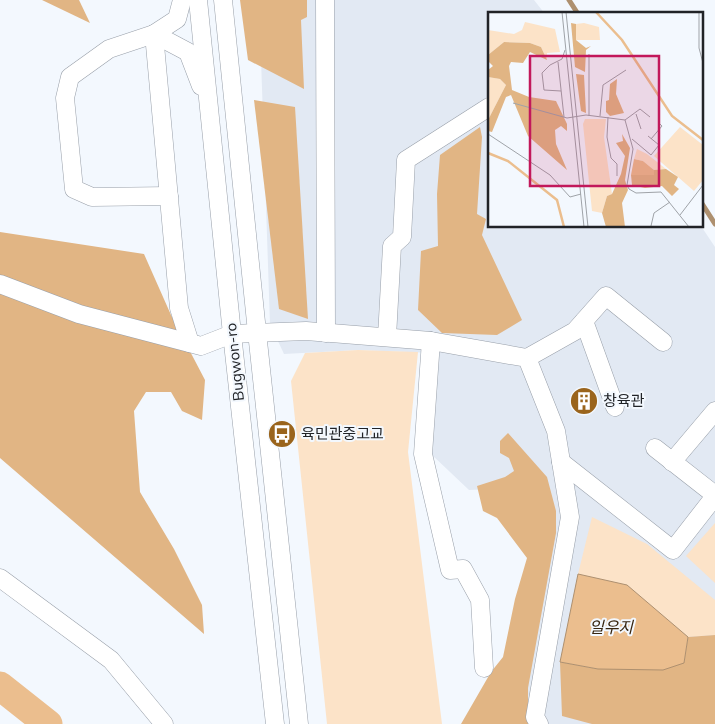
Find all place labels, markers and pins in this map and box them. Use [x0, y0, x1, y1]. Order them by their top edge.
building icon: 창육관 [569, 386, 599, 416]
place label: 창육관 [603, 391, 645, 410]
bus stop icon: 육민관중고교 [267, 419, 297, 449]
place label: 육민관중고교 [301, 424, 384, 443]

